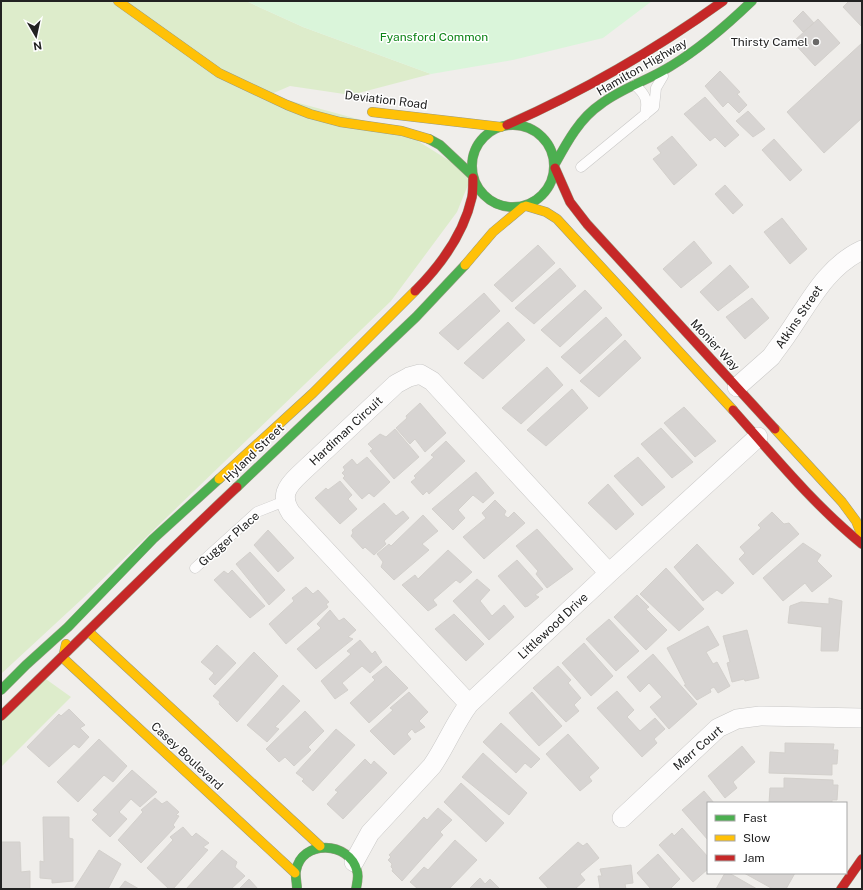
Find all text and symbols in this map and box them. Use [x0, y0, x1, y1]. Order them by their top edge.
north arrow [16, 16, 56, 56]
park label: Fyansford Common [380, 30, 488, 44]
street label: Hamilton Highway [594, 35, 690, 99]
place label: Thirsty Camel [731, 35, 808, 49]
marker: Thirsty Camel [811, 37, 821, 47]
text: N [32, 39, 43, 52]
street label: Deviation Road [344, 88, 428, 112]
street label: Atkins Street [773, 282, 825, 351]
street label: Monier Way [688, 316, 743, 374]
street label: Hardiman Circuit [307, 393, 386, 468]
street label: Hyland Street [221, 421, 287, 485]
street label: Gugger Place [196, 509, 262, 569]
street label: Littlewood Drive [515, 590, 591, 662]
street label: Casey Boulevard [148, 719, 226, 793]
street label: Marr Court [670, 723, 726, 773]
legend [707, 802, 847, 874]
text: Fast [743, 811, 768, 825]
text: Slow [743, 831, 771, 845]
text: Jam [743, 851, 765, 865]

